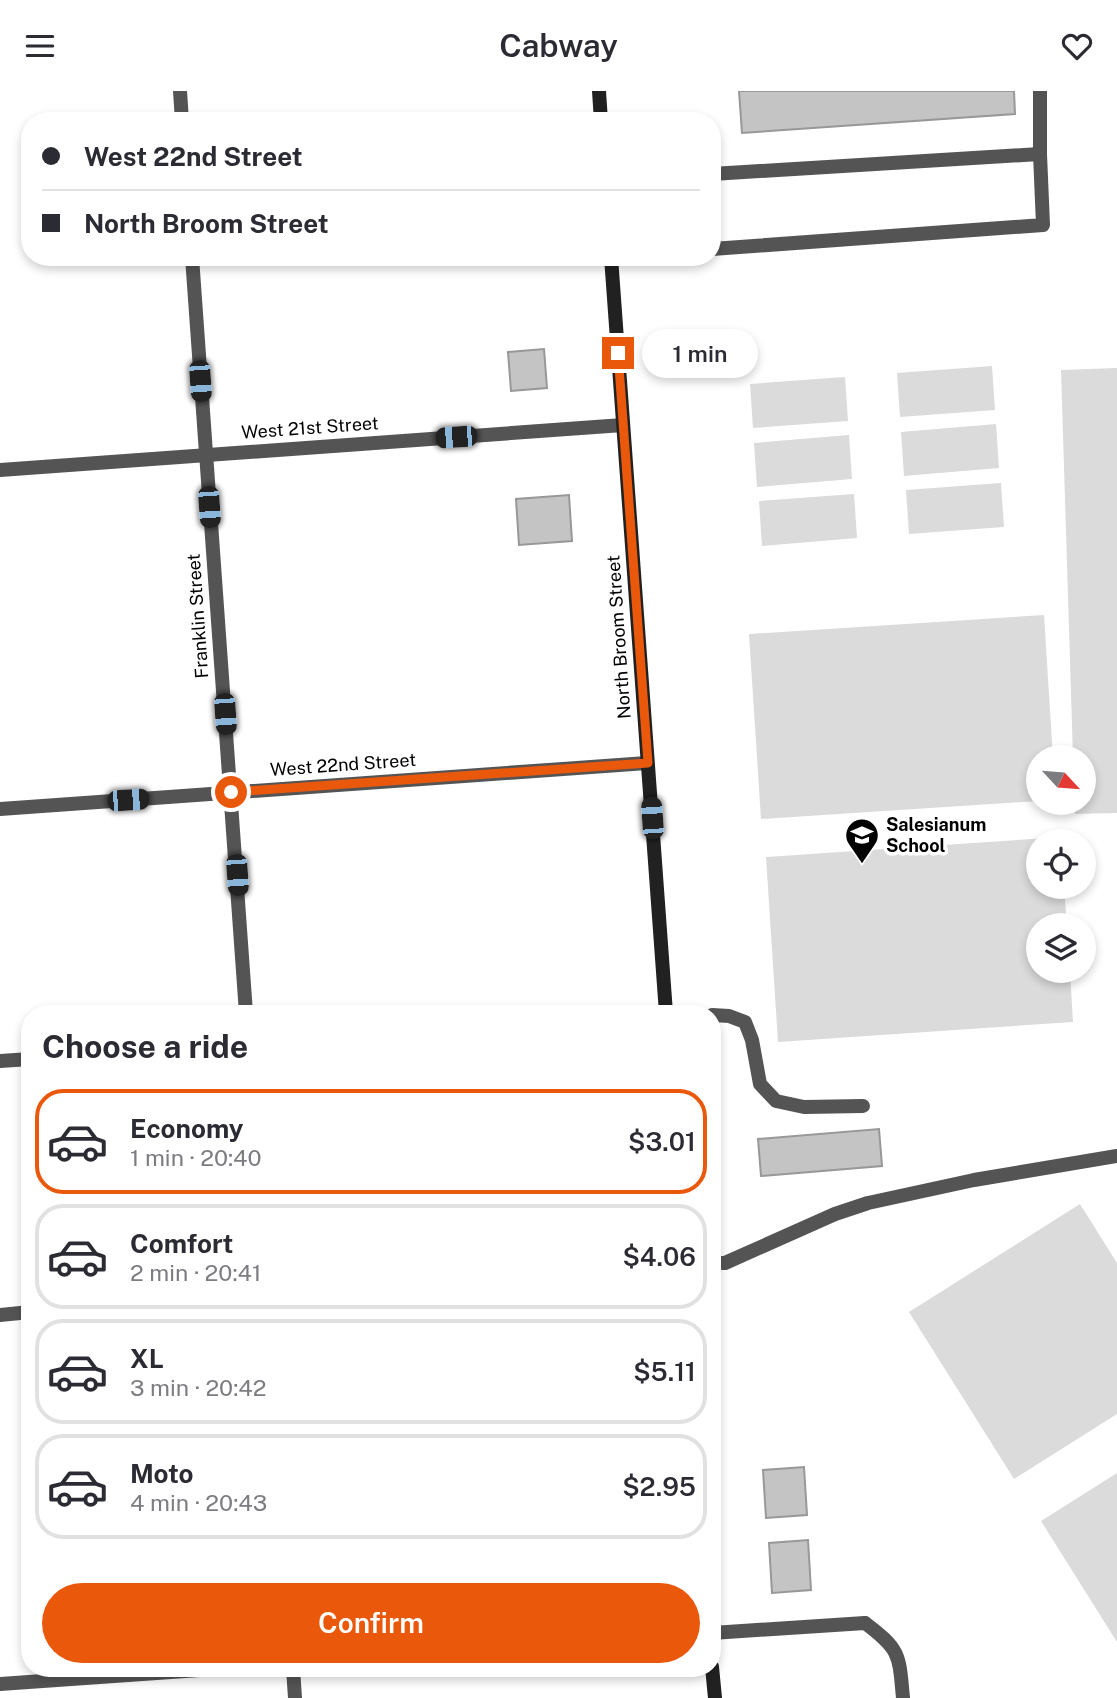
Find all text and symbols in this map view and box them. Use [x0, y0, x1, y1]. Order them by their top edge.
icon: menu [21, 27, 59, 65]
text: Cabway [499, 27, 618, 64]
icon: heart [1058, 27, 1096, 65]
text: West 22nd Street [84, 141, 303, 172]
text: North Broom Street [84, 208, 329, 239]
callout: 1 min [642, 329, 758, 377]
route end [602, 337, 634, 369]
text: 1 min [673, 340, 727, 367]
car [189, 359, 212, 403]
street label: West 21st Street [241, 412, 379, 443]
car [435, 425, 478, 449]
car [198, 485, 221, 529]
street label: Franklin Street [183, 553, 212, 679]
street label: North Broom Street [602, 555, 635, 720]
car [214, 692, 237, 736]
north arrow [1026, 745, 1096, 815]
map controls [1026, 745, 1096, 983]
street label: West 22nd Street [269, 749, 417, 780]
route start [215, 776, 247, 808]
car [107, 788, 150, 812]
car [641, 796, 664, 840]
place label: Salesianum School [886, 814, 986, 856]
school or university icon: Salesianum School [843, 816, 881, 865]
button: locate [1026, 829, 1096, 899]
car [226, 853, 249, 897]
button: layers [1026, 913, 1096, 983]
text: Choose a ride [42, 1028, 248, 1065]
icon: car [46, 1110, 109, 1173]
text: Economy [130, 1113, 243, 1144]
text: $3.01 [628, 1126, 696, 1157]
text: 1 min · 20:40 [130, 1144, 262, 1171]
icon: car [46, 1225, 109, 1288]
text: Comfort [130, 1228, 233, 1259]
text: $4.06 [622, 1241, 696, 1272]
text: 2 min · 20:41 [130, 1259, 261, 1286]
icon: car [46, 1340, 109, 1403]
text: XL [130, 1343, 164, 1374]
text: $5.11 [633, 1356, 696, 1387]
text: 3 min · 20:42 [130, 1374, 266, 1401]
icon: car [46, 1455, 109, 1518]
text: Moto [130, 1458, 193, 1489]
text: $2.95 [622, 1471, 696, 1502]
text: 4 min · 20:43 [130, 1489, 267, 1516]
button: Confirm [42, 1583, 700, 1663]

